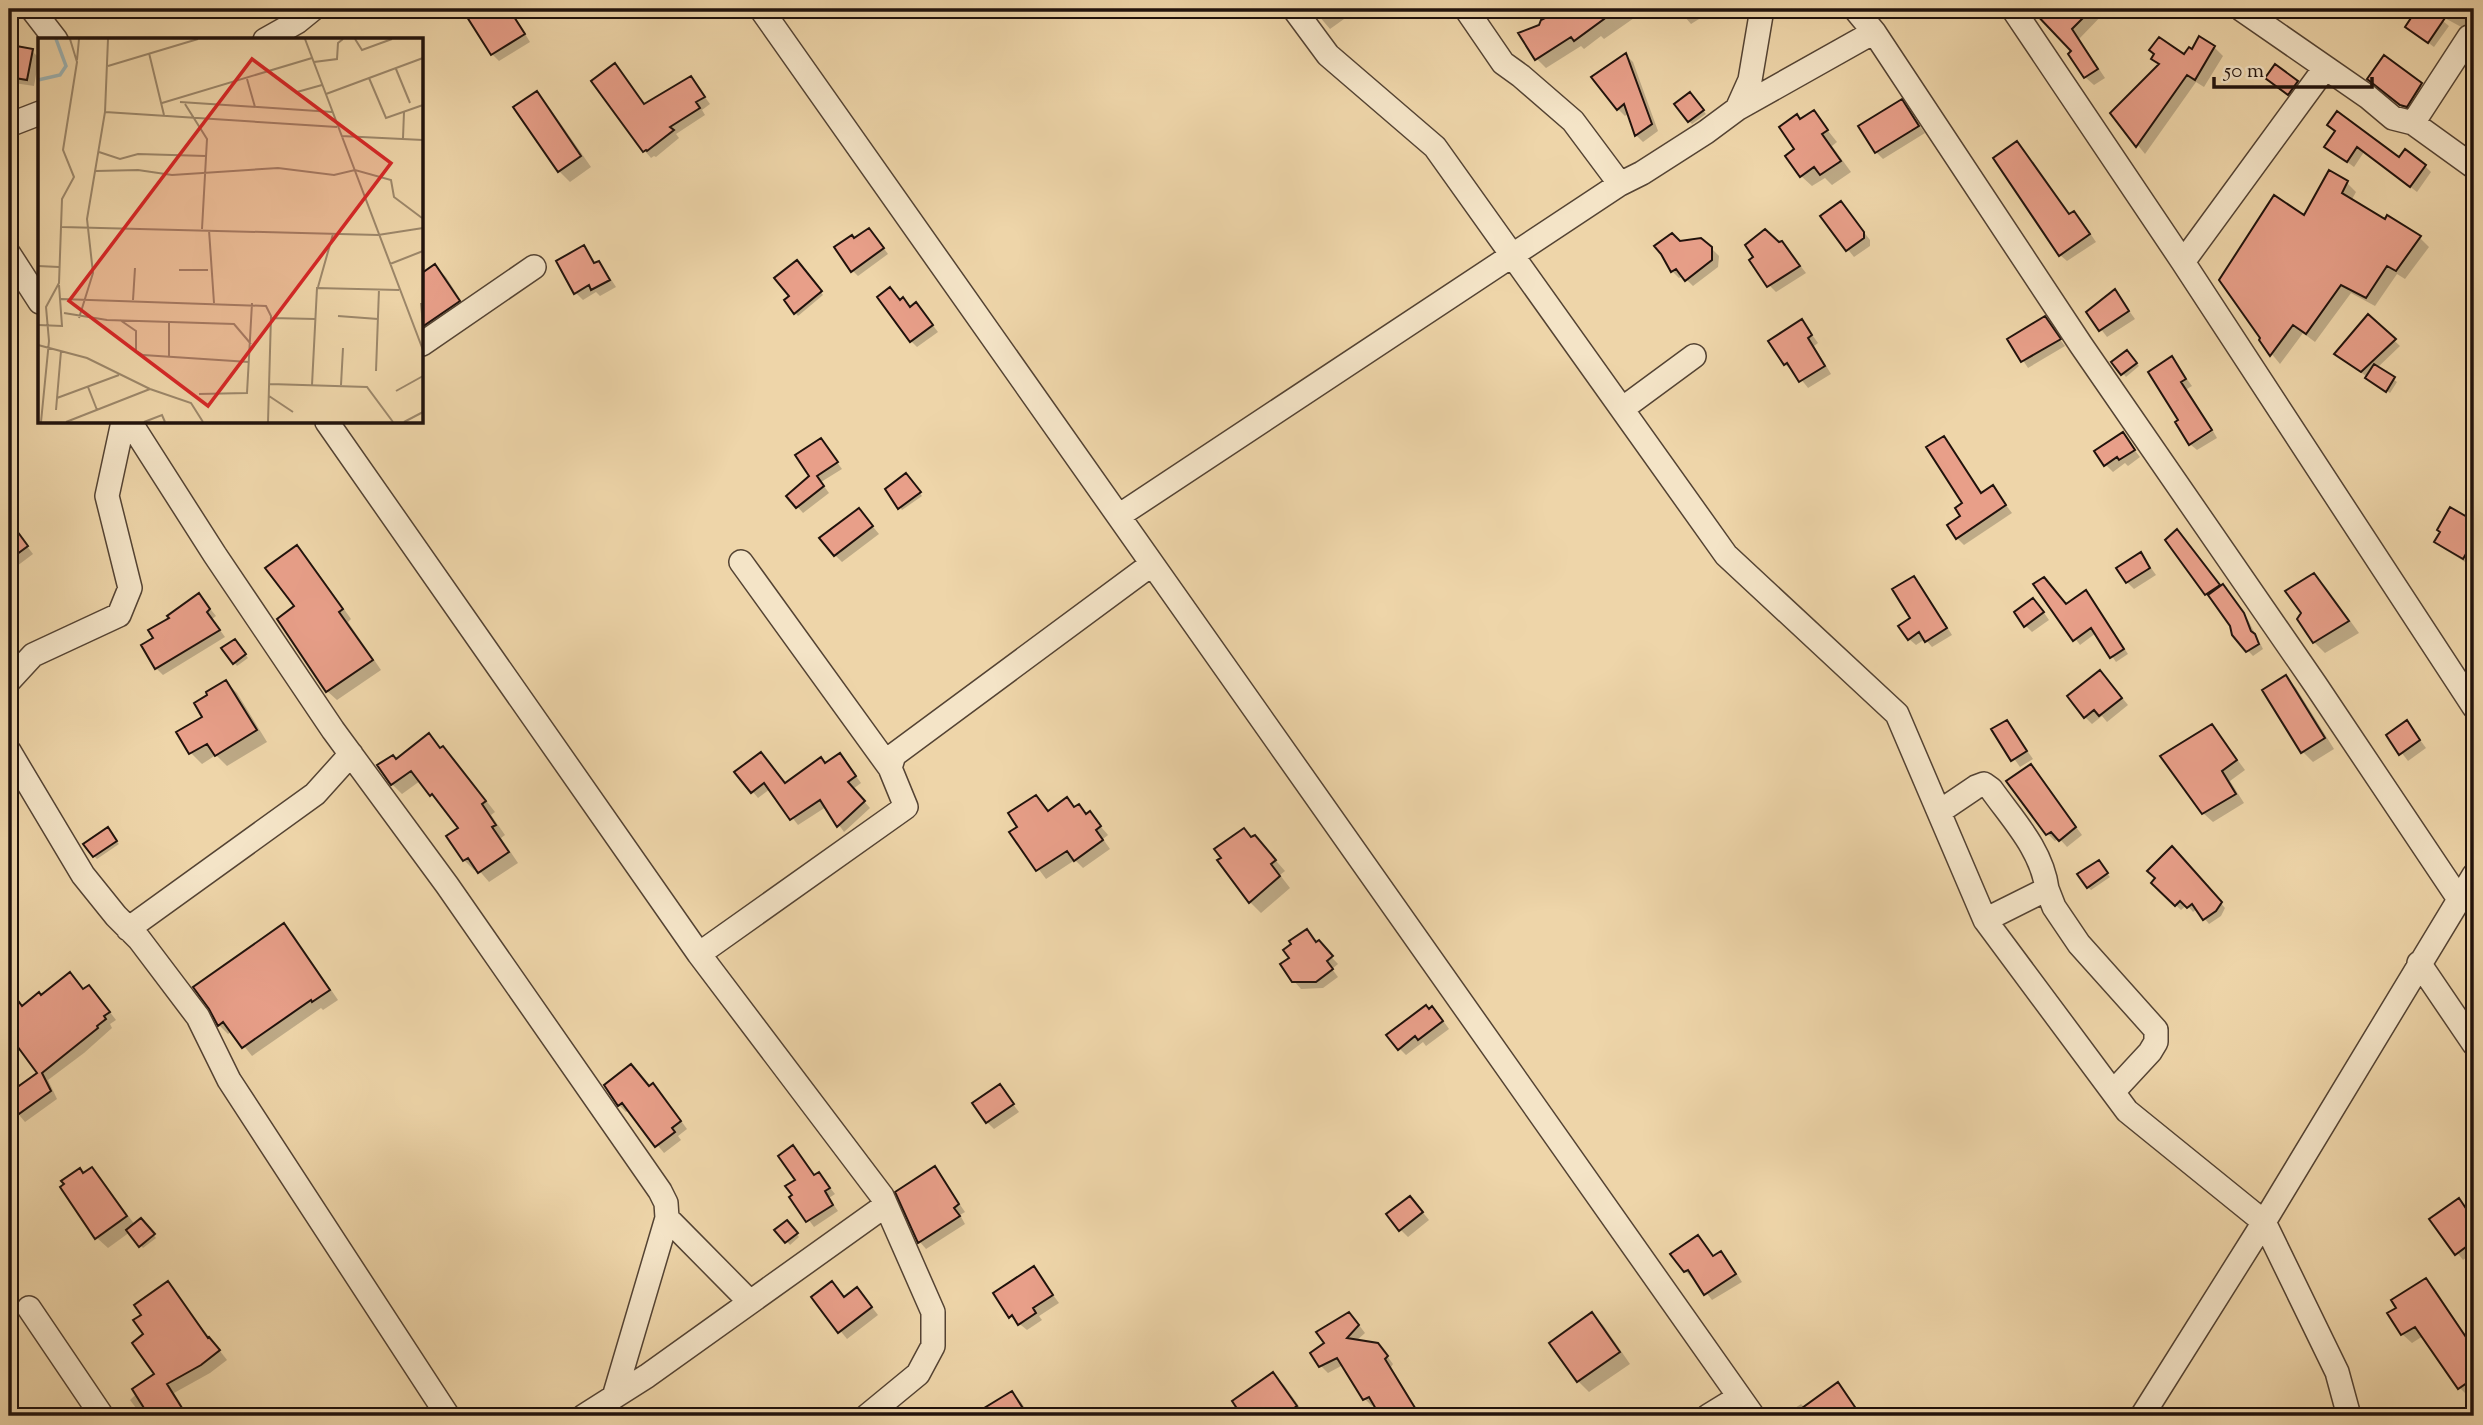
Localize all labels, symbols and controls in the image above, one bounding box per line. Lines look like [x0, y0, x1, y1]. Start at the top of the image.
inset map [38, 38, 424, 424]
scale bar [2214, 46, 2371, 90]
text: 50 m [2223, 57, 2264, 87]

